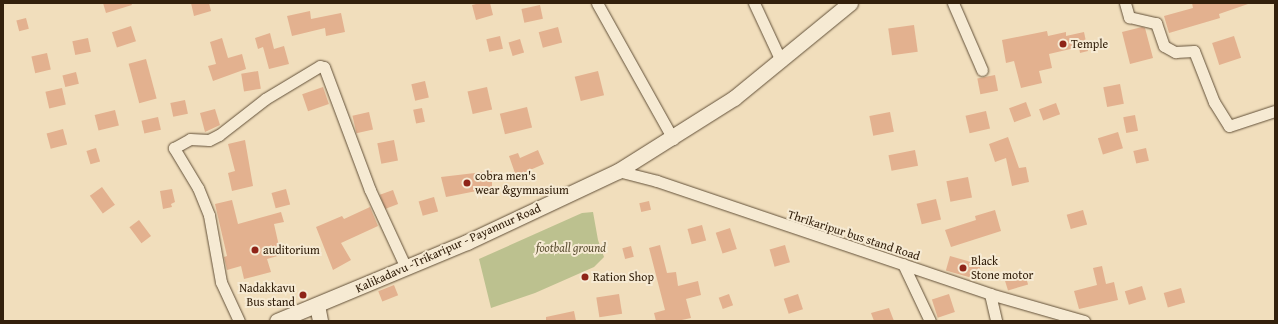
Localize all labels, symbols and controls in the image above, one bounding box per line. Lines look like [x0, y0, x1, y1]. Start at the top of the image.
place label: Temple [1071, 37, 1108, 51]
marker: Temple [1058, 39, 1068, 49]
place label: cobra men's wear &gymnasium [475, 169, 569, 197]
marker: cobra men's wear &gymnasium [462, 178, 472, 188]
street label: Kalikadavu -Trikaripur - Payannur Road [353, 201, 543, 295]
street label: Thrikaripur bus stand Road [786, 207, 922, 263]
park label: football ground [536, 241, 606, 255]
place label: auditorium [263, 243, 320, 257]
marker: auditorium [250, 245, 260, 255]
place label: Black Stone motor [971, 254, 1033, 282]
marker: Black Stone motor [958, 263, 968, 273]
place label: Ration Shop [593, 270, 654, 284]
marker: Ration Shop [580, 272, 590, 282]
place label: Nadakkavu Bus stand [239, 281, 295, 309]
marker: Nadakkavu Bus stand [298, 290, 308, 300]

